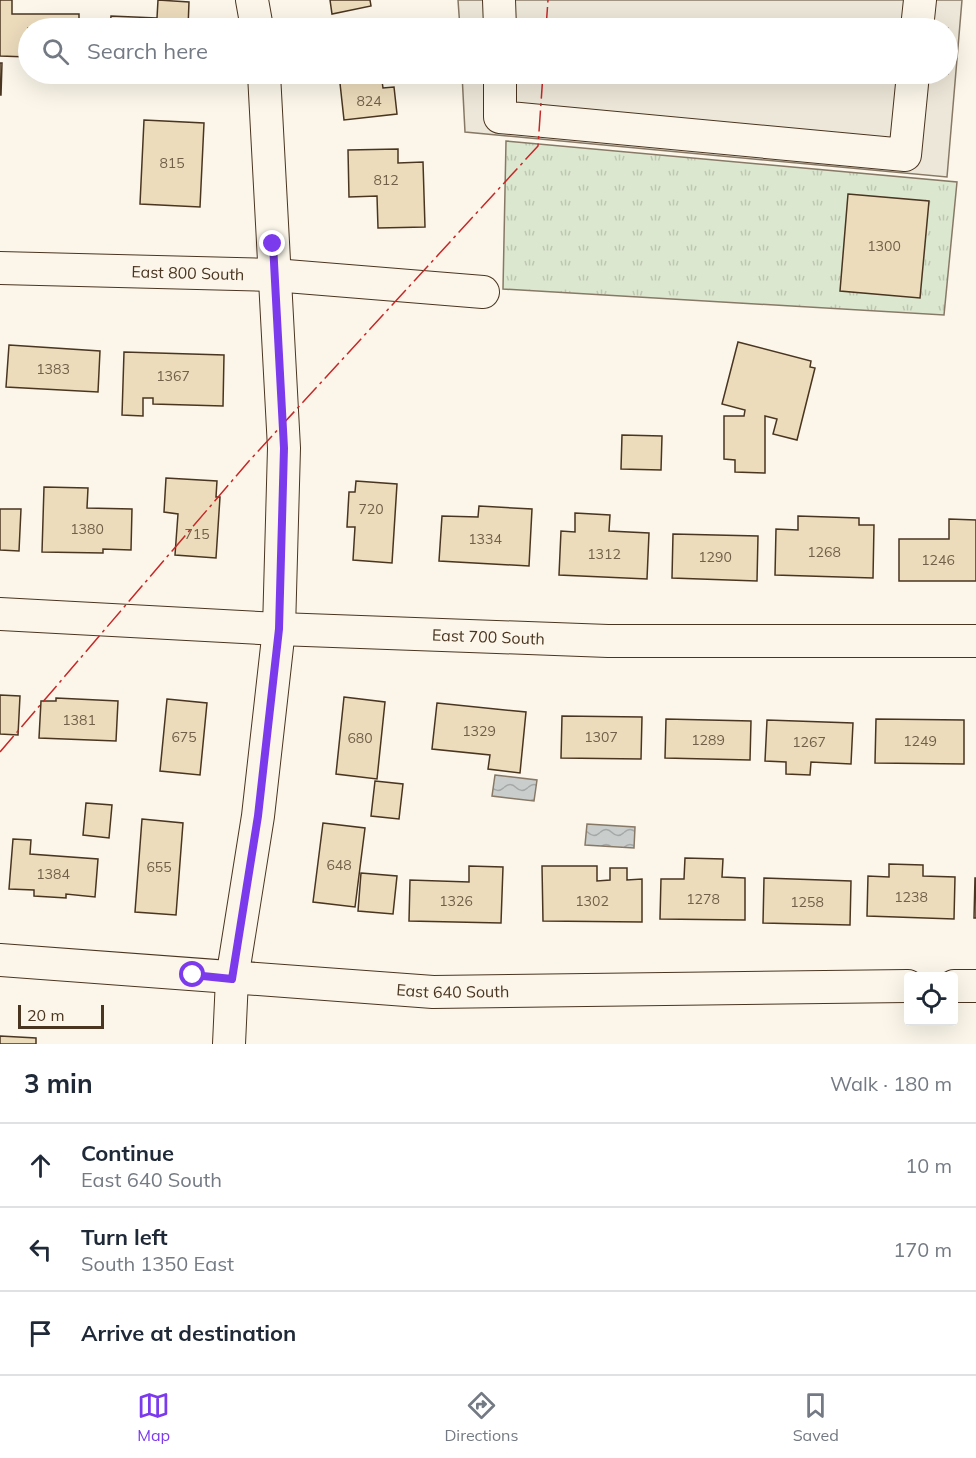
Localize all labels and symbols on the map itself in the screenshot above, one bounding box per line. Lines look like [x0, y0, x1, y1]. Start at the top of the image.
house number: 824 [356, 92, 382, 110]
house number: 815 [159, 154, 185, 172]
house number: 812 [373, 171, 399, 189]
route end [259, 230, 285, 256]
house number: 1300 [867, 237, 901, 255]
street label: East 800 South [131, 261, 245, 284]
house number: 1383 [36, 360, 70, 378]
house number: 1367 [156, 367, 190, 385]
house number: 720 [358, 500, 384, 518]
house number: 1380 [70, 520, 104, 538]
house number: 715 [184, 525, 210, 543]
house number: 1334 [468, 530, 502, 548]
house number: 1268 [807, 543, 841, 561]
house number: 1312 [587, 545, 621, 563]
house number: 1290 [698, 548, 732, 566]
house number: 1246 [921, 551, 955, 569]
street label: East 700 South [432, 625, 545, 649]
house number: 1381 [62, 711, 96, 729]
house number: 1329 [462, 722, 496, 740]
house number: 675 [171, 728, 197, 746]
house number: 1307 [584, 728, 618, 746]
house number: 680 [347, 729, 373, 747]
house number: 1289 [691, 731, 725, 749]
house number: 1249 [903, 732, 937, 750]
house number: 1267 [792, 733, 826, 751]
house number: 648 [326, 856, 352, 874]
house number: 655 [146, 858, 172, 876]
house number: 1384 [36, 865, 70, 883]
house number: 1238 [894, 888, 928, 906]
house number: 1278 [686, 890, 720, 908]
house number: 1326 [439, 892, 473, 910]
house number: 1302 [575, 892, 609, 910]
house number: 1258 [790, 893, 824, 911]
route start [179, 961, 205, 987]
street label: East 640 South [396, 979, 509, 1002]
scale bar [18, 1002, 104, 1030]

